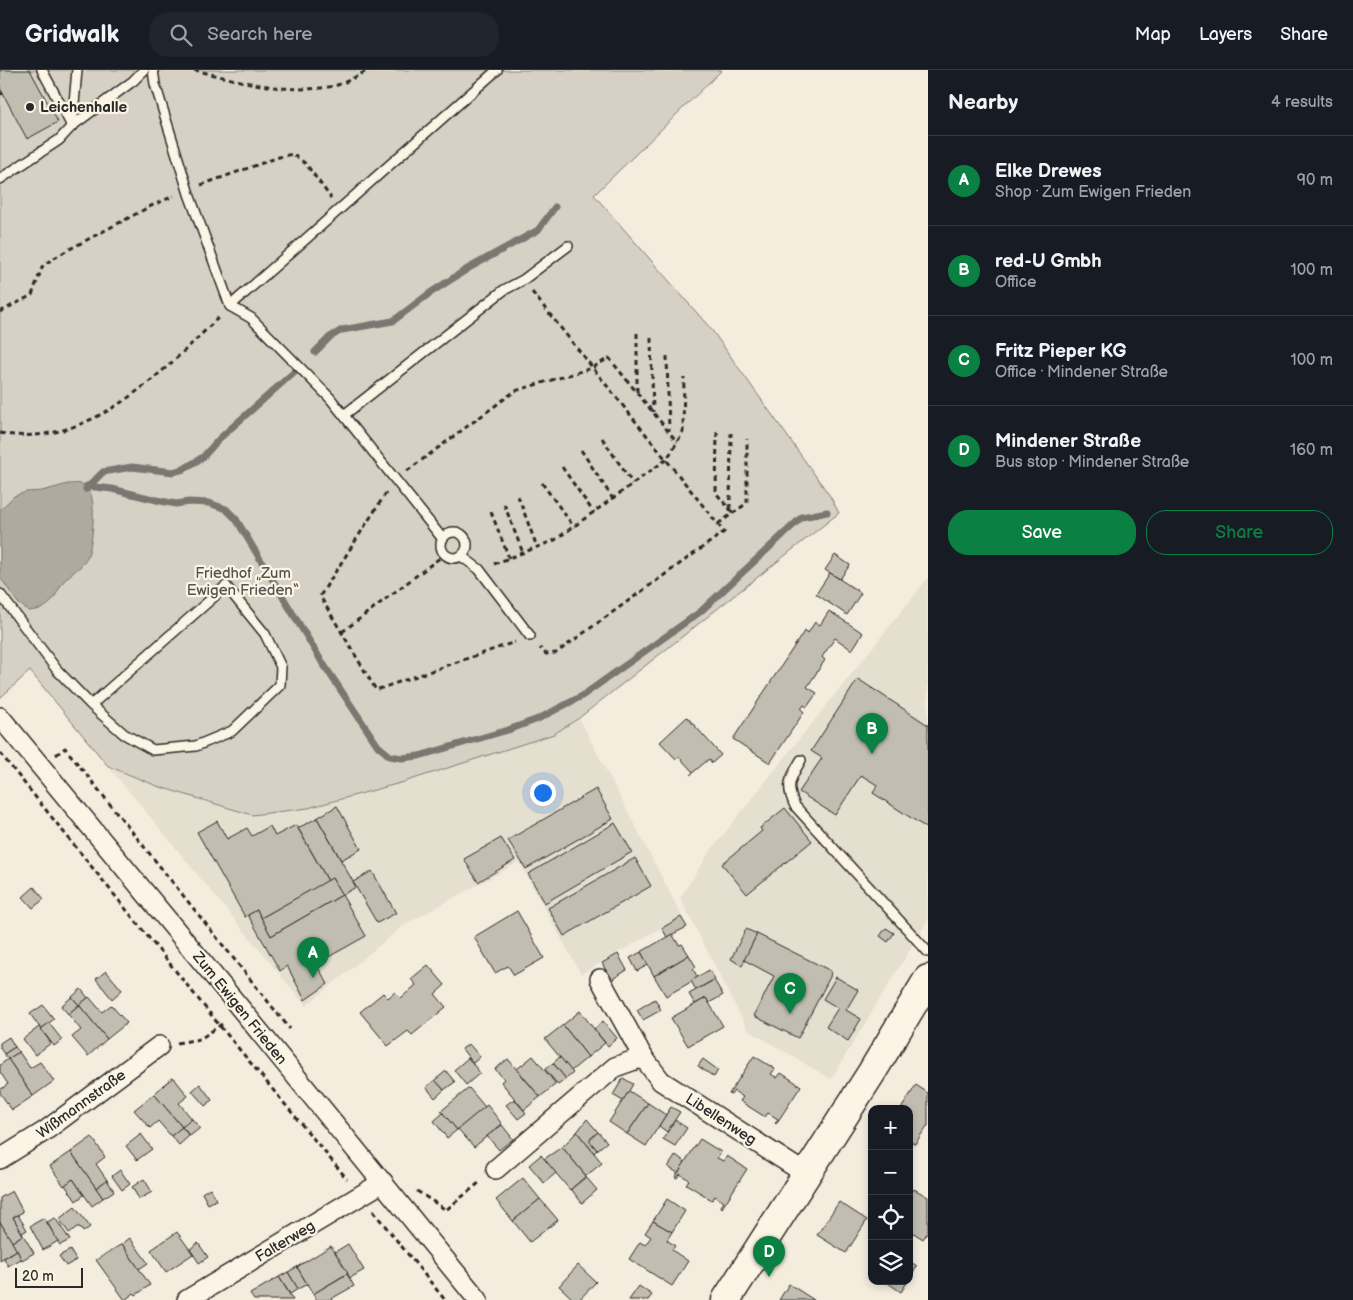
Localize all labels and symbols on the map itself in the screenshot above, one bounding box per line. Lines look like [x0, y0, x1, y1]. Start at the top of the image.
place label: Leichenhalle [40, 98, 127, 117]
marker: Leichenhalle [24, 101, 36, 113]
park label: Friedhof „Zum Ewigen Frieden“ [187, 564, 299, 600]
pin: B [856, 713, 888, 754]
your location [530, 780, 556, 806]
pin: A [297, 937, 329, 978]
street label: Zum Ewigen Frieden [188, 947, 291, 1069]
pin: C [774, 973, 806, 1014]
street label: Wißmannstraße [33, 1066, 130, 1143]
street label: Libellenweg [682, 1089, 760, 1149]
street label: Falterweg [252, 1216, 319, 1267]
pin: D [753, 1236, 785, 1277]
scale bar [15, 1265, 82, 1288]

